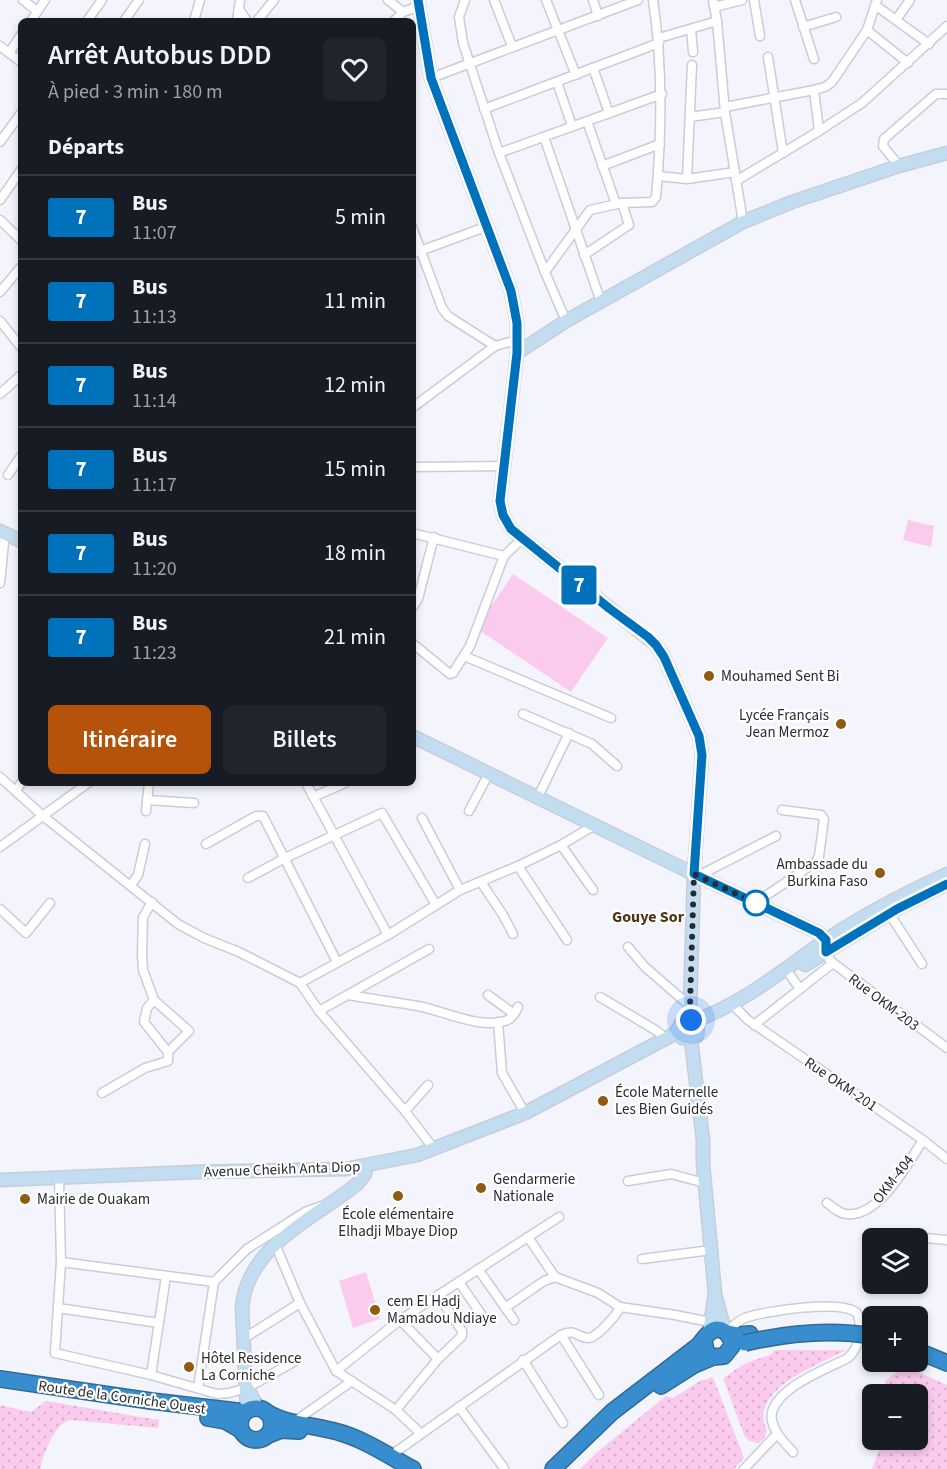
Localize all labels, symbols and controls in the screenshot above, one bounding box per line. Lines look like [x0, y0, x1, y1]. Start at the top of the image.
text: Arrêt Autobus DDD [48, 35, 271, 75]
button: heart [323, 38, 386, 101]
text: À pied · 3 min · 180 m [48, 78, 223, 106]
text: Départs [48, 131, 124, 163]
text: Bus [132, 187, 168, 219]
text: 5 min [335, 201, 386, 233]
text: 7 [75, 202, 87, 232]
text: 11:07 [132, 219, 177, 247]
text: Bus [132, 271, 168, 303]
text: 11 min [324, 285, 386, 317]
text: 7 [75, 286, 87, 316]
text: 11:13 [132, 303, 177, 331]
text: Bus [132, 355, 168, 387]
text: 12 min [324, 369, 386, 401]
text: 7 [75, 370, 87, 400]
text: 11:14 [132, 387, 177, 415]
text: Bus [132, 439, 168, 471]
text: 15 min [324, 453, 386, 485]
text: 7 [75, 454, 87, 484]
text: 11:17 [132, 471, 177, 499]
text: Bus [132, 523, 168, 555]
text: 18 min [324, 537, 386, 569]
text: 7 [75, 538, 87, 568]
text: 11:20 [132, 555, 177, 583]
line badge: 7 [560, 566, 598, 604]
text: 7 [573, 570, 585, 600]
text: Bus [132, 607, 168, 639]
text: 21 min [324, 621, 386, 653]
text: 7 [75, 622, 87, 652]
text: 11:23 [132, 639, 177, 667]
place label: Mouhamed Sent Bi [721, 666, 839, 687]
marker: Mouhamed Sent Bi [702, 669, 716, 683]
button: Itinéraire [48, 705, 211, 774]
button: Billets [223, 705, 386, 774]
place label: Lycée Français Jean Mermoz [739, 705, 829, 743]
marker: Lycée Français Jean Mermoz [834, 717, 848, 731]
place label: Ambassade du Burkina Faso [776, 854, 868, 892]
marker: Ambassade du Burkina Faso [873, 866, 887, 880]
unlabelled marker [743, 890, 769, 916]
district label: Gouye Sor [612, 906, 685, 928]
street label: Rue OKM-203 [844, 969, 923, 1036]
your location [676, 1005, 706, 1035]
street label: Rue OKM-201 [800, 1052, 881, 1117]
place label: École Maternelle Les Bien Guidés [615, 1082, 718, 1120]
marker: École Maternelle Les Bien Guidés [596, 1094, 610, 1108]
street label: OKM-404 [868, 1150, 919, 1208]
street label: Avenue Cheikh Anta Diop [203, 1156, 361, 1183]
place label: Gendarmerie Nationale [493, 1169, 575, 1207]
marker: Gendarmerie Nationale [474, 1181, 488, 1195]
place label: Mairie de Ouakam [37, 1189, 150, 1210]
marker: École elémentaire Elhadji Mbaye Diop [391, 1189, 405, 1203]
marker: Mairie de Ouakam [18, 1192, 32, 1206]
place label: École elémentaire Elhadji Mbaye Diop [338, 1204, 458, 1242]
map controls [862, 1228, 928, 1450]
button: layers [862, 1228, 928, 1294]
place label: cem El Hadj Mamadou Ndiaye [387, 1291, 497, 1329]
marker: cem El Hadj Mamadou Ndiaye [368, 1303, 382, 1317]
button: + [862, 1306, 928, 1372]
place label: Hôtel Residence La Corniche [201, 1348, 302, 1386]
marker: Hôtel Residence La Corniche [182, 1360, 196, 1374]
street label: Route de la Corniche Ouest [37, 1375, 207, 1420]
button: − [862, 1384, 928, 1450]

